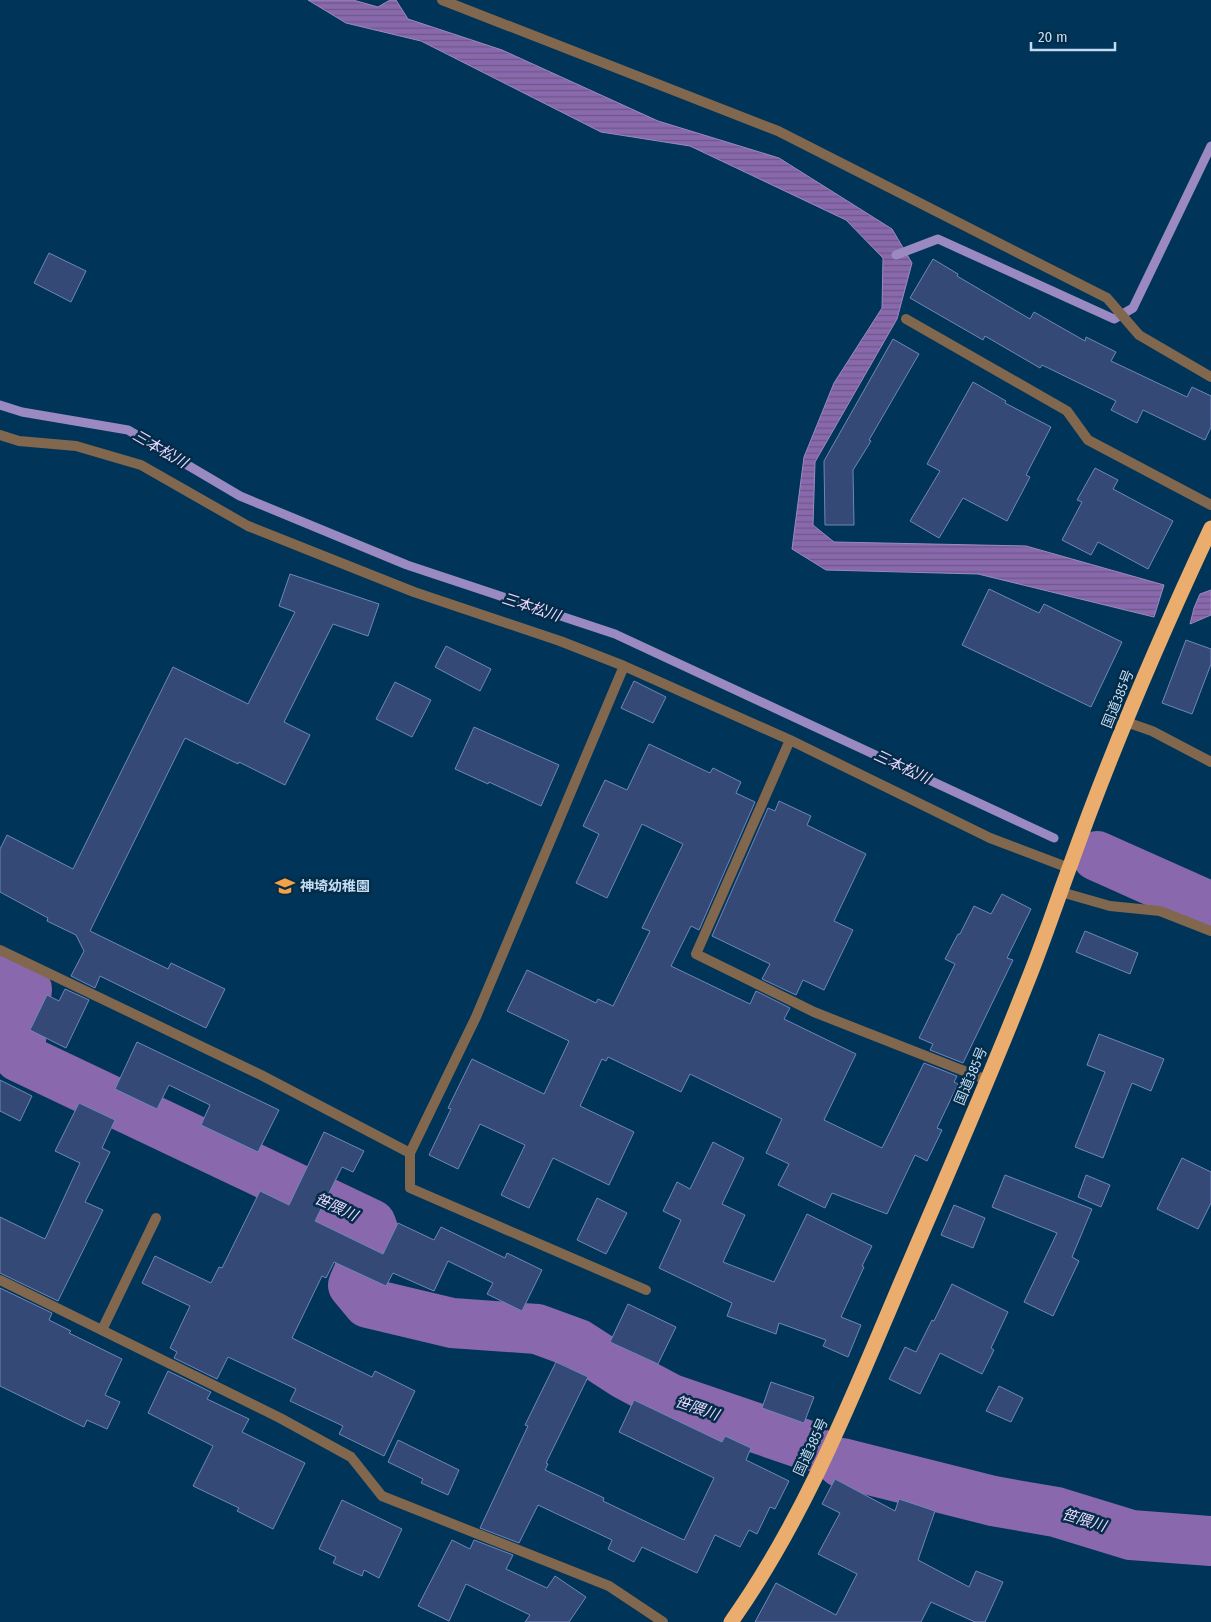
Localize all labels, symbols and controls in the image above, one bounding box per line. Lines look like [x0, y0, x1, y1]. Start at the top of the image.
scale bar [1031, 20, 1115, 52]
text: 20 m [1038, 28, 1068, 46]
water label: 三本松川 [130, 426, 192, 473]
water label: 三本松川 [500, 589, 564, 625]
street label: 国道385号 [1099, 667, 1137, 731]
water label: 三本松川 [871, 746, 935, 789]
school or university icon: 神埼幼稚園 [274, 875, 296, 897]
place label: 神埼幼稚園 [300, 878, 370, 895]
street label: 国道385号 [951, 1044, 991, 1108]
water label: 笹隈川 [312, 1189, 362, 1226]
water label: 笹隈川 [673, 1392, 723, 1424]
street label: 国道385号 [790, 1415, 832, 1479]
water label: 笹隈川 [1060, 1505, 1110, 1536]

